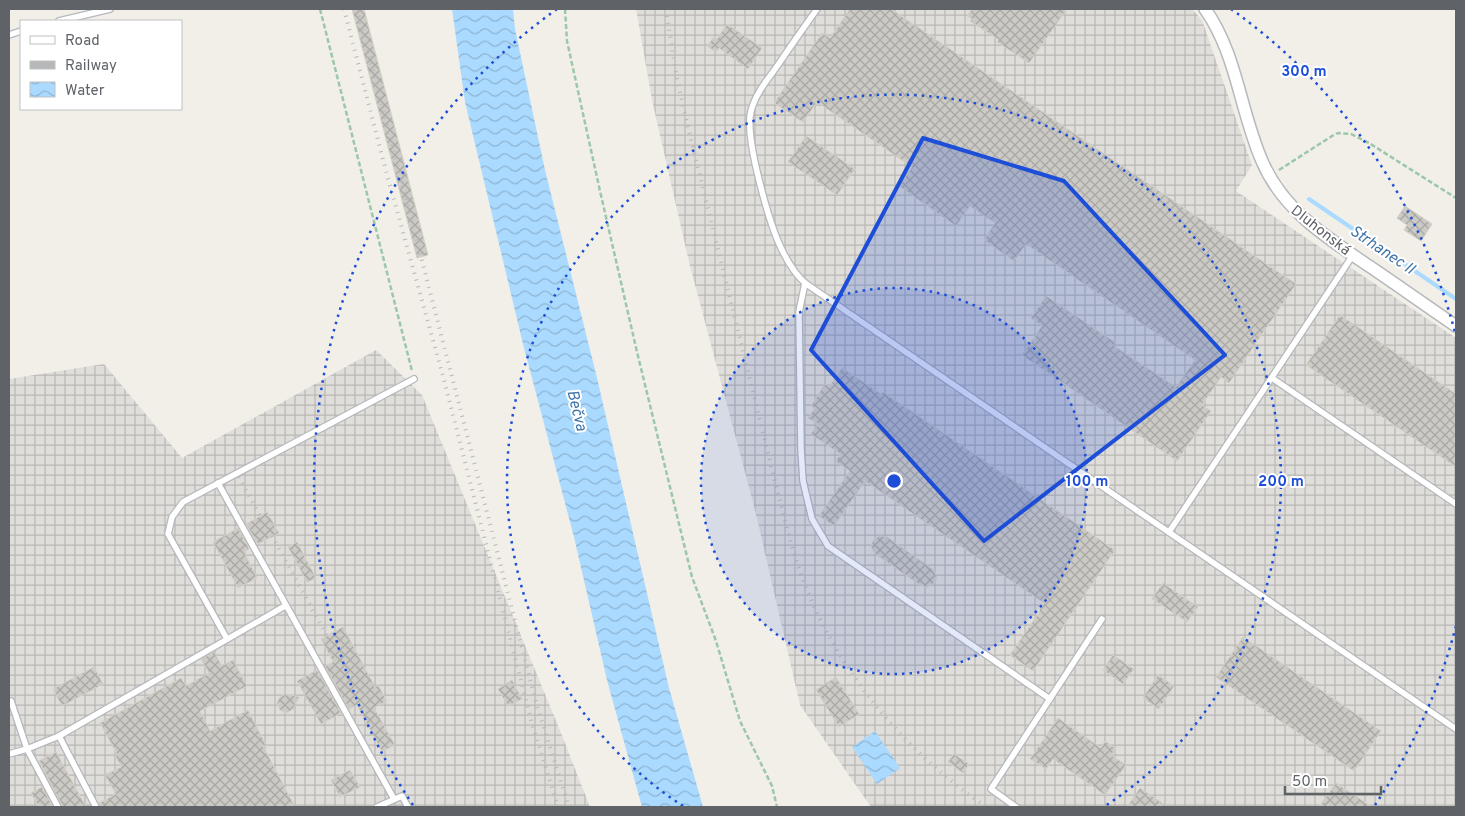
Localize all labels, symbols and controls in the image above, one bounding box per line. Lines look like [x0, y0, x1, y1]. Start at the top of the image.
legend [20, 20, 182, 110]
text: Road [65, 32, 100, 51]
text: Railway [65, 57, 117, 76]
text: 300 m [1281, 63, 1327, 82]
text: Water [65, 82, 105, 101]
street label: Dluhonská [1286, 202, 1354, 261]
water label: Strhanec II [1346, 222, 1419, 280]
water label: Bečva [561, 388, 591, 434]
centre of rings [885, 472, 903, 490]
text: 100 m [1066, 473, 1108, 492]
text: 200 m [1258, 473, 1304, 492]
scale bar [1285, 764, 1381, 796]
text: 50 m [1292, 773, 1327, 792]

